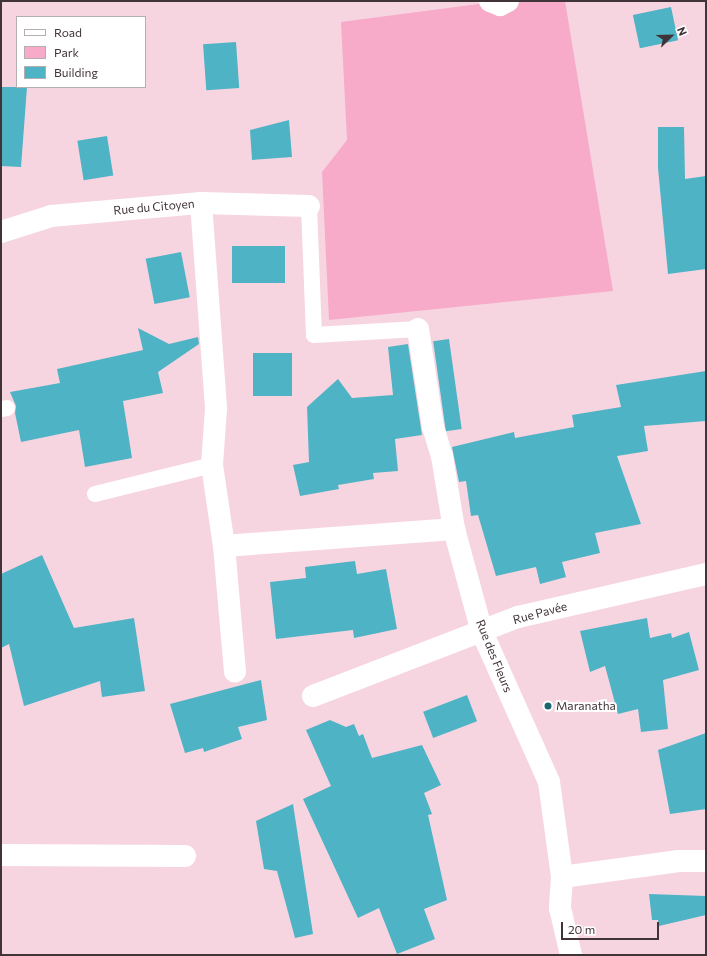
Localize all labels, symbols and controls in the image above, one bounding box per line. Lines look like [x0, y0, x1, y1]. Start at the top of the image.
legend [16, 16, 146, 88]
north arrow [651, 16, 691, 56]
text: Road [54, 25, 82, 39]
text: N [675, 25, 690, 37]
text: Park [54, 45, 79, 59]
text: Building [54, 65, 98, 79]
street label: Rue du Citoyen [113, 196, 195, 218]
street label: Rue Pavée [511, 599, 569, 627]
street label: Rue des Fleurs [473, 617, 515, 695]
place label: Maranatha [556, 699, 616, 713]
marker: Maranatha [543, 701, 553, 711]
scale bar [563, 914, 661, 940]
text: 20 m [568, 922, 595, 936]

